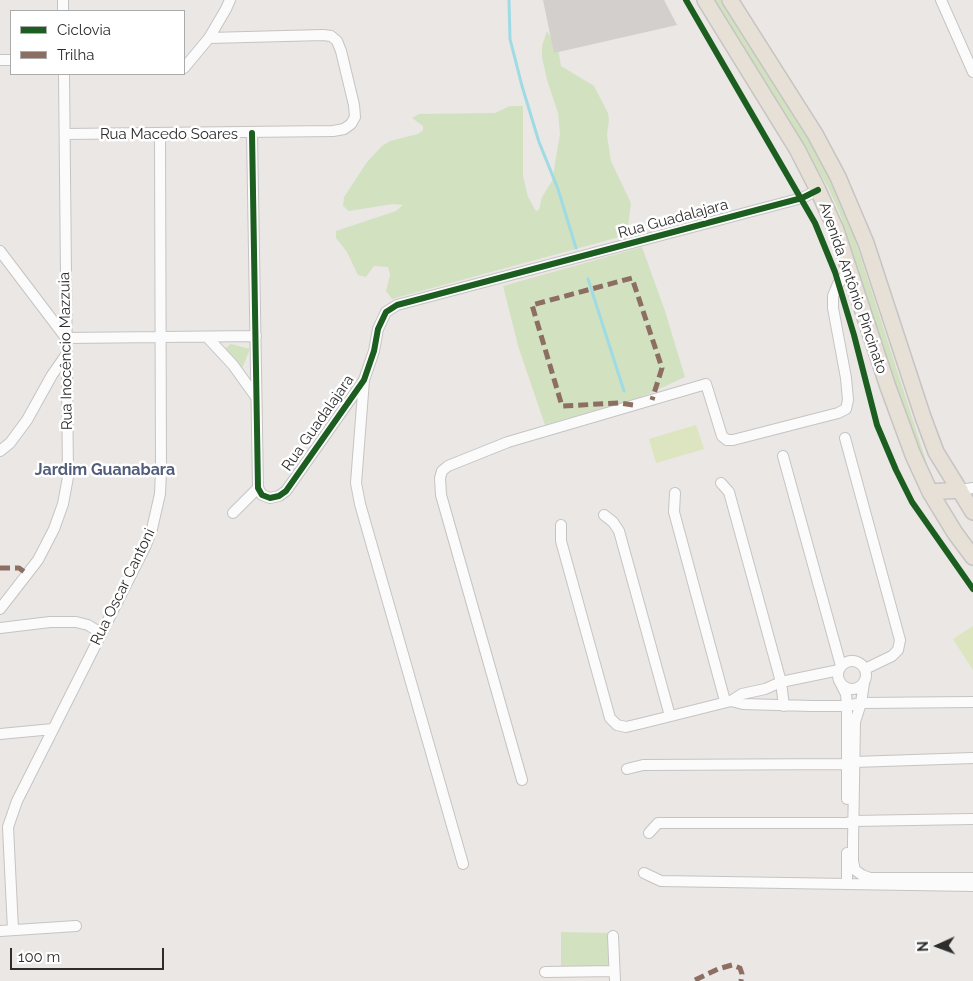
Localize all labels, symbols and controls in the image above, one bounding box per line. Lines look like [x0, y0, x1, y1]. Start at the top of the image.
legend [10, 10, 185, 75]
text: Ciclovia [57, 21, 111, 39]
text: Trilha [57, 46, 94, 64]
street label: Rua Macedo Soares [100, 125, 238, 143]
street label: Rua Guadalajara [616, 196, 730, 242]
street label: Avenida Antônio Pincinato [815, 200, 891, 376]
street label: Rua Inocêncio Mazzuia [56, 272, 76, 430]
street label: Rua Guadalajara [278, 372, 358, 474]
district label: Jardim Guanabara [35, 460, 175, 480]
street label: Rua Oscar Cantoni [87, 526, 159, 648]
north arrow [913, 921, 963, 971]
scale bar [12, 938, 166, 970]
text: N [915, 941, 931, 952]
text: 100 m [18, 948, 60, 966]

